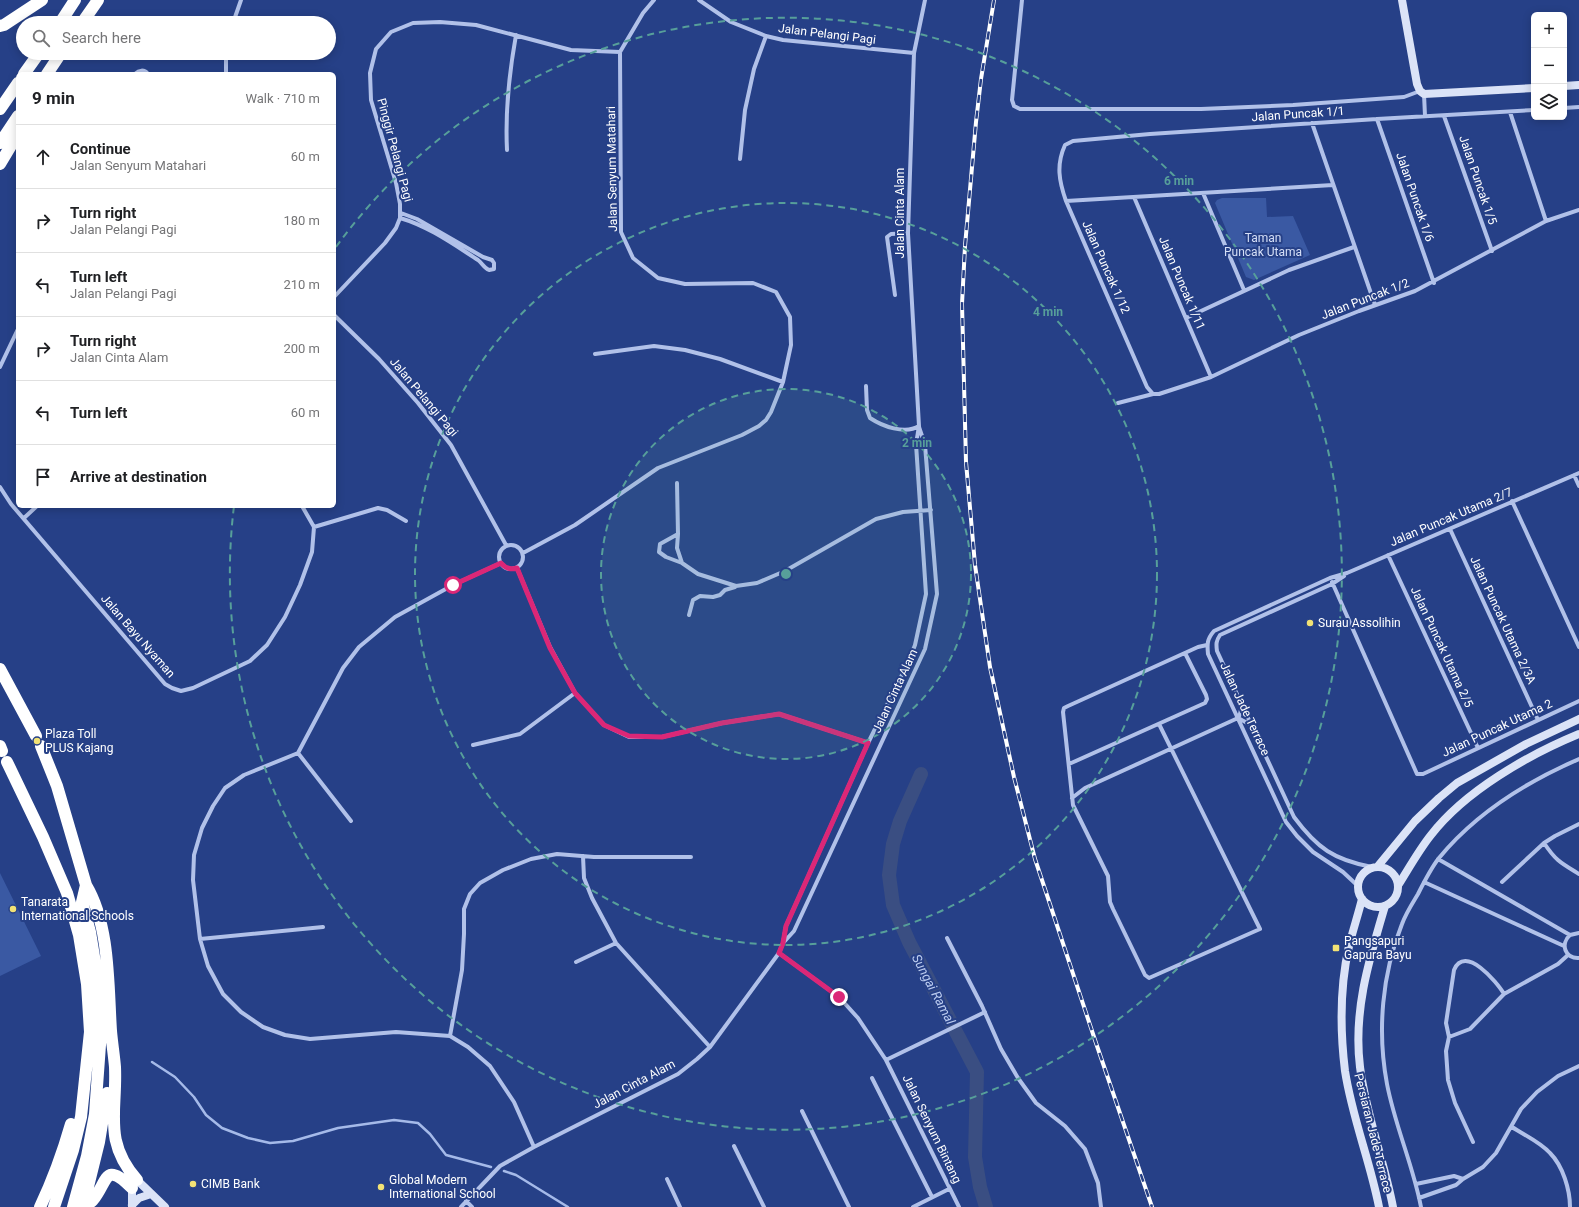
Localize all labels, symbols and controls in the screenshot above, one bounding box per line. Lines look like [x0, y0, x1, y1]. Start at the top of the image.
map controls [1531, 12, 1567, 120]
button: + [1531, 12, 1567, 48]
search box [16, 16, 336, 60]
street label: Jalan Pelangi Pagi [777, 21, 877, 47]
icon: search [30, 27, 52, 49]
text: Search here [62, 29, 141, 47]
button: − [1531, 48, 1567, 84]
button: layers [1531, 84, 1567, 120]
text: 9 min [32, 88, 75, 108]
text: Walk · 710 m [245, 91, 320, 106]
street label: Pinggir Pelangi Pagi [374, 97, 416, 203]
street label: Jalan Puncak 1/1 [1251, 104, 1345, 124]
street label: Jalan Senyum Matahari [604, 106, 620, 232]
street label: Jalan Puncak 1/5 [1456, 134, 1500, 227]
text: Continue [70, 140, 131, 158]
icon: ahead [32, 146, 54, 168]
text: 60 m [291, 149, 320, 164]
street label: Jalan Puncak 1/6 [1393, 151, 1437, 244]
text: Jalan Senyum Matahari [70, 158, 206, 173]
street label: Jalan Cinta Alam [893, 168, 907, 258]
text: 6 min [1164, 174, 1194, 188]
text: Turn right [70, 204, 136, 222]
icon: right [32, 210, 54, 232]
text: 180 m [283, 213, 320, 228]
street label: Jalan Puncak 1/12 [1079, 218, 1133, 316]
text: Jalan Pelangi Pagi [70, 222, 177, 237]
park label: Taman Puncak Utama [1224, 231, 1302, 259]
street label: Jalan Puncak 1/11 [1156, 234, 1208, 332]
text: Turn left [70, 268, 127, 286]
icon: left [32, 274, 54, 296]
street label: Jalan Puncak 1/2 [1319, 276, 1411, 322]
text: 210 m [283, 277, 320, 292]
text: Jalan Pelangi Pagi [70, 286, 177, 301]
text: 4 min [1033, 305, 1063, 319]
text: Turn right [70, 332, 136, 350]
icon: right [32, 338, 54, 360]
text: 200 m [283, 341, 320, 356]
text: Jalan Cinta Alam [70, 350, 168, 365]
street label: Jalan Pelangi Pagi [387, 355, 461, 439]
icon: left [32, 402, 54, 424]
text: Turn left [70, 404, 127, 422]
text: 60 m [291, 405, 320, 420]
text: 2 min [902, 436, 932, 450]
icon: arrive [32, 466, 54, 488]
text: Arrive at destination [70, 468, 207, 486]
street label: Jalan Puncak Utama 2/7 [1388, 485, 1515, 549]
street label: Jalan Puncak Utama 2/3A [1467, 554, 1539, 686]
centre of rings [779, 567, 793, 581]
route start [444, 576, 462, 594]
street label: Jalan Puncak Utama 2/5 [1408, 584, 1476, 710]
street label: Jalan Bayu Nyaman [98, 592, 178, 680]
place label: Surau Assolihin [1318, 616, 1401, 630]
marker: Surau Assolihin [1305, 618, 1315, 628]
street label: Jalan Cinta Alam [869, 647, 921, 735]
street label: Jalan Jade Terrace [1217, 660, 1273, 758]
street label: Jalan Puncak Utama 2 [1440, 696, 1555, 760]
place label: Plaza Toll PLUS Kajang [45, 727, 113, 755]
marker: Plaza Toll PLUS Kajang [32, 736, 42, 746]
place label: Tanarata International Schools [21, 895, 134, 923]
marker: Tanarata International Schools [8, 904, 18, 914]
place label: Pangsapuri Gapura Bayu [1344, 934, 1412, 962]
marker: Pangsapuri Gapura Bayu [1331, 943, 1341, 953]
water label: Sungai Ramal [909, 952, 959, 1028]
route end [830, 988, 848, 1006]
street label: Jalan Cinta Alam [591, 1057, 677, 1111]
street label: Jalan Senyum Bintang [900, 1072, 964, 1186]
street label: Persiaran Jade Terrace [1351, 1072, 1395, 1194]
place label: Global Modern International School [389, 1173, 496, 1201]
place label: CIMB Bank [201, 1177, 261, 1191]
marker: CIMB Bank [188, 1179, 198, 1189]
marker: Global Modern International School [376, 1182, 386, 1192]

